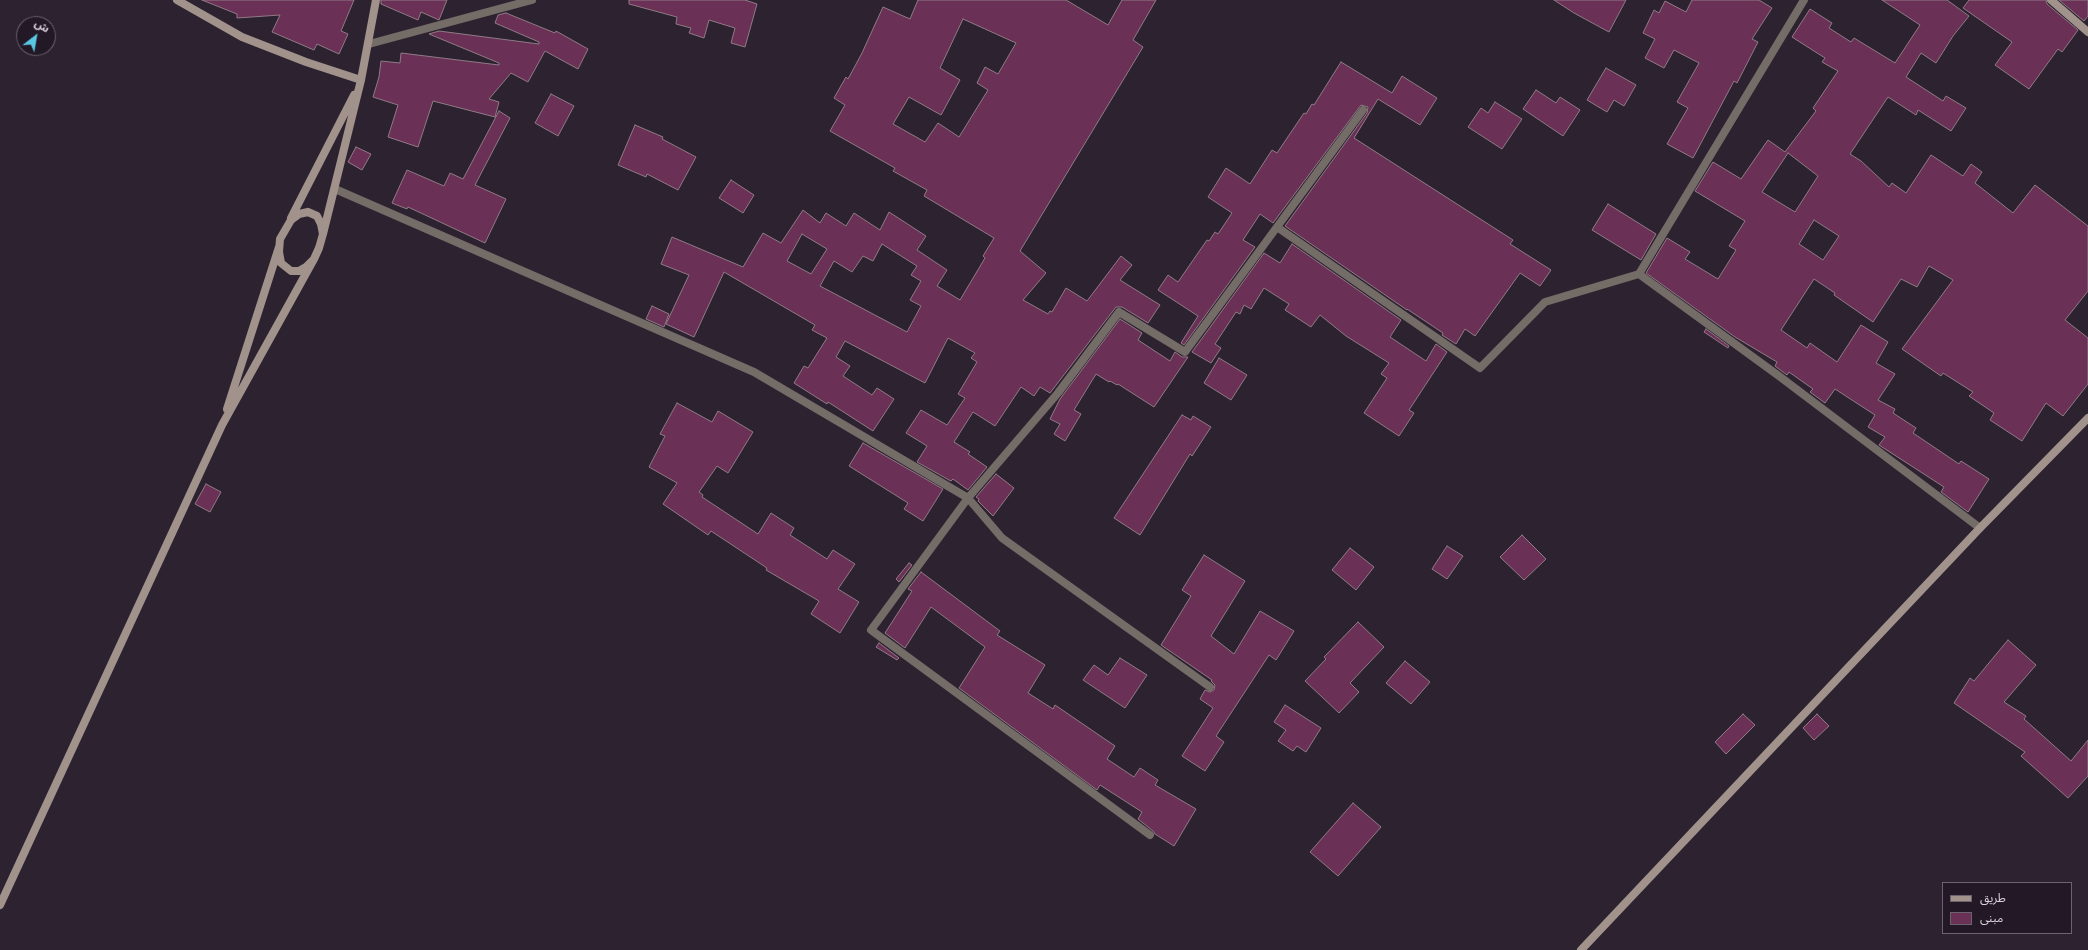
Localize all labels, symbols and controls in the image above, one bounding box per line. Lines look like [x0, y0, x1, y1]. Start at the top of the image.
north arrow [16, 16, 56, 56]
text: ش [32, 17, 52, 36]
legend [1942, 882, 2072, 934]
text: طريق [1980, 891, 2006, 905]
text: مبنى [1980, 911, 2003, 925]

